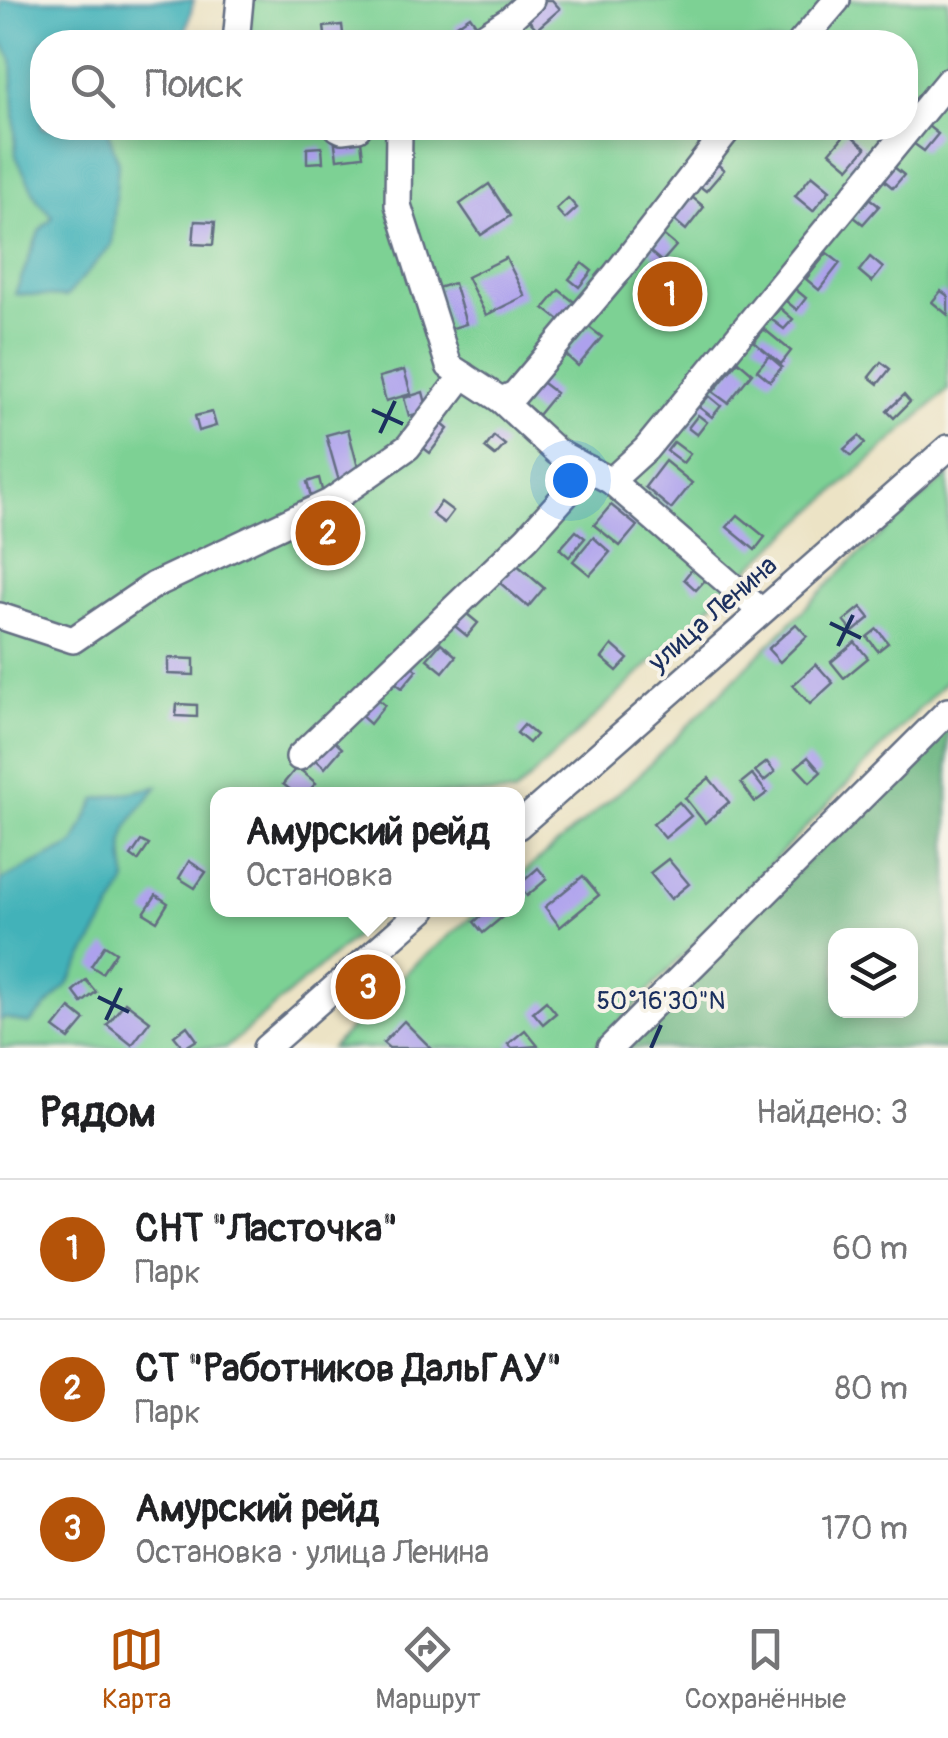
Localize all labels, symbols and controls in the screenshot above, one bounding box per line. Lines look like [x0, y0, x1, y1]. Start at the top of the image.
search box [30, 30, 918, 140]
icon: search [65, 58, 120, 113]
text: Поиск [145, 61, 244, 109]
pin: 1 [638, 256, 702, 332]
your location [545, 455, 596, 506]
pin: 2 [296, 496, 360, 570]
street label: улица Ленина [640, 548, 785, 680]
popup [210, 787, 525, 917]
text: Амурский рейд [246, 808, 489, 856]
text: Остановка [246, 856, 393, 896]
map controls [828, 928, 918, 1018]
button: layers [828, 928, 918, 1018]
pin: 3 [336, 950, 400, 1024]
text: 50°16'30"N [597, 986, 725, 1017]
text: Рядом [40, 1087, 156, 1139]
text: Найдено: 3 [756, 1093, 908, 1133]
text: СНТ "Ласточка" [135, 1205, 398, 1253]
text: 1 [66, 1229, 79, 1269]
text: 60 m [832, 1229, 908, 1269]
text: Парк [135, 1253, 201, 1293]
text: СТ "Работников ДальГАУ" [135, 1345, 562, 1393]
text: 2 [64, 1369, 81, 1409]
text: 80 m [835, 1369, 908, 1409]
text: Парк [135, 1393, 201, 1433]
text: Амурский рейд [135, 1485, 379, 1533]
text: 3 [64, 1509, 81, 1549]
text: 170 m [821, 1509, 908, 1549]
text: Остановка · улица Ленина [135, 1533, 489, 1573]
tab: Карта [102, 1622, 171, 1717]
tab: Маршрут [375, 1622, 481, 1717]
tab: Сохранённые [685, 1622, 846, 1717]

